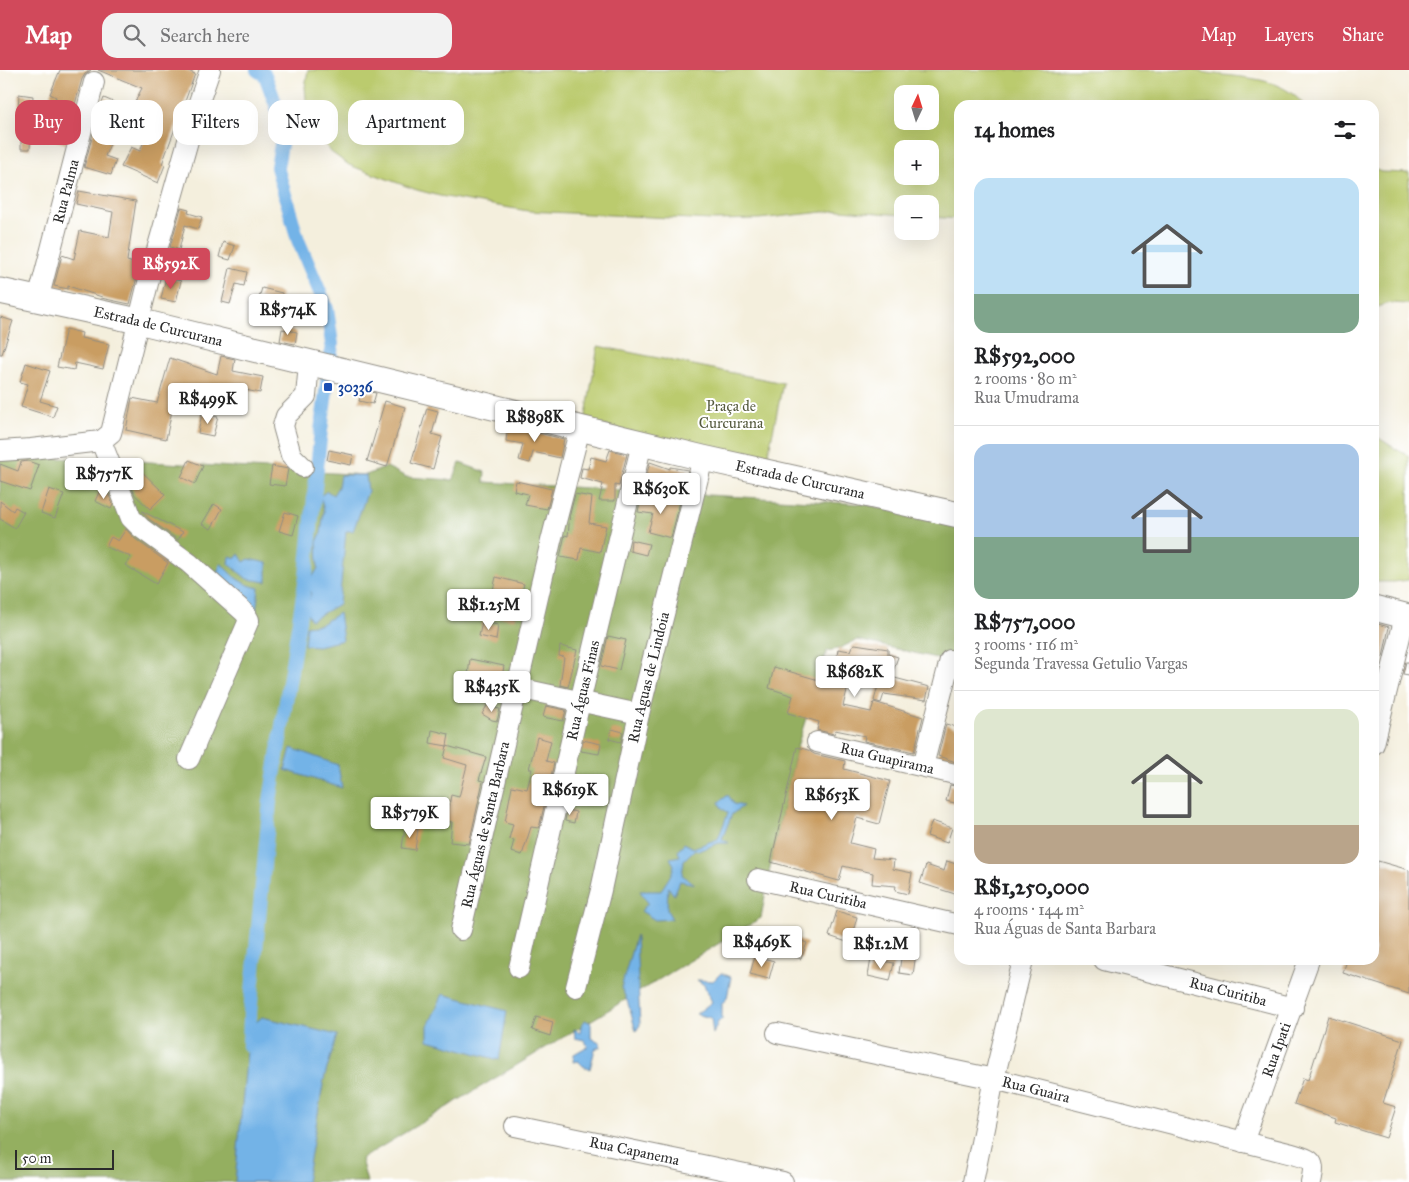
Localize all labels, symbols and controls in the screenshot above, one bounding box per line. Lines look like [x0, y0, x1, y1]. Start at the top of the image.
search box [102, 13, 452, 58]
text: Map [25, 20, 72, 50]
icon: search [120, 21, 148, 49]
text: Search here [160, 24, 250, 47]
text: Map [1201, 24, 1236, 46]
text: Layers [1264, 24, 1314, 46]
text: Share [1342, 24, 1384, 46]
north arrow [894, 85, 939, 130]
map controls [894, 85, 939, 240]
chip: Buy [15, 100, 81, 145]
chip: Rent [91, 100, 163, 145]
chip: Filters [173, 100, 258, 145]
chip: New [268, 100, 338, 145]
chip: Apartment [348, 100, 464, 145]
icon: filters [1331, 116, 1359, 144]
text: 14 homes [974, 117, 1055, 143]
button: + [894, 140, 939, 185]
street label: Rua Palma [49, 157, 83, 226]
button: − [894, 195, 939, 240]
icon: home [1122, 211, 1212, 301]
pin: R$592K [130, 248, 212, 290]
text: R$592K [143, 254, 199, 273]
pin: R$574K [247, 294, 329, 336]
text: R$574K [260, 300, 316, 319]
street label: Estrada de Curcurana [92, 303, 225, 350]
text: R$592,000 [974, 343, 1075, 369]
text: 2 rooms · 80 m² [974, 369, 1077, 388]
place label: 30336 [338, 378, 374, 397]
marker: 30336 [322, 381, 334, 393]
pin: R$499K [167, 382, 249, 425]
text: Rua Umudrama [974, 388, 1079, 407]
text: R$499K [179, 389, 237, 408]
park label: Praça de Curcurana [699, 397, 764, 432]
pin: R$898K [494, 400, 576, 443]
text: R$898K [506, 407, 564, 426]
street label: Estrada de Curcurana [734, 456, 867, 503]
pin: R$757K [63, 458, 145, 500]
text: R$757K [76, 464, 132, 483]
pin: R$630K [620, 472, 702, 515]
icon: home [1122, 476, 1212, 566]
text: R$630K [633, 479, 689, 498]
pin: R$1.25M [443, 588, 535, 631]
text: R$1.25M [458, 595, 520, 614]
street label: Rua Aguas de Lindoia [624, 609, 673, 745]
text: R$757,000 [974, 609, 1075, 635]
text: 3 rooms · 116 m² [974, 635, 1078, 654]
street label: Rua Águas Finas [563, 638, 603, 742]
text: Segunda Travessa Getulio Vargas [974, 654, 1188, 673]
pin: R$682K [814, 656, 896, 698]
text: R$682K [827, 662, 883, 681]
pin: R$435K [451, 670, 533, 713]
text: R$435K [465, 677, 519, 696]
street label: Rua Águas de Santa Barbara [457, 739, 514, 910]
street label: Rua Guapirama [838, 739, 937, 778]
icon: home [1122, 741, 1212, 831]
pin: R$619K [529, 774, 611, 816]
pin: R$653K [791, 778, 873, 821]
text: R$619K [542, 780, 598, 799]
text: R$653K [805, 785, 859, 804]
pin: R$579K [369, 796, 451, 839]
text: R$579K [382, 803, 438, 822]
text: R$1,250,000 [974, 874, 1089, 900]
street label: Rua Curitiba [788, 877, 869, 913]
text: 4 rooms · 144 m² [974, 900, 1084, 919]
text: Rua Águas de Santa Barbara [974, 919, 1156, 938]
pin: R$469K [721, 926, 803, 968]
pin: R$1.2M [840, 928, 922, 970]
text: R$469K [733, 932, 791, 951]
text: R$1.2M [854, 934, 908, 953]
street label: Rua Curitiba [1188, 973, 1269, 1010]
street label: Rua Ipati [1258, 1020, 1295, 1080]
street label: Rua Guaira [1000, 1072, 1072, 1107]
street label: Rua Capanema [588, 1133, 682, 1169]
scale bar [15, 1147, 114, 1170]
text: 50 m [22, 1150, 51, 1167]

